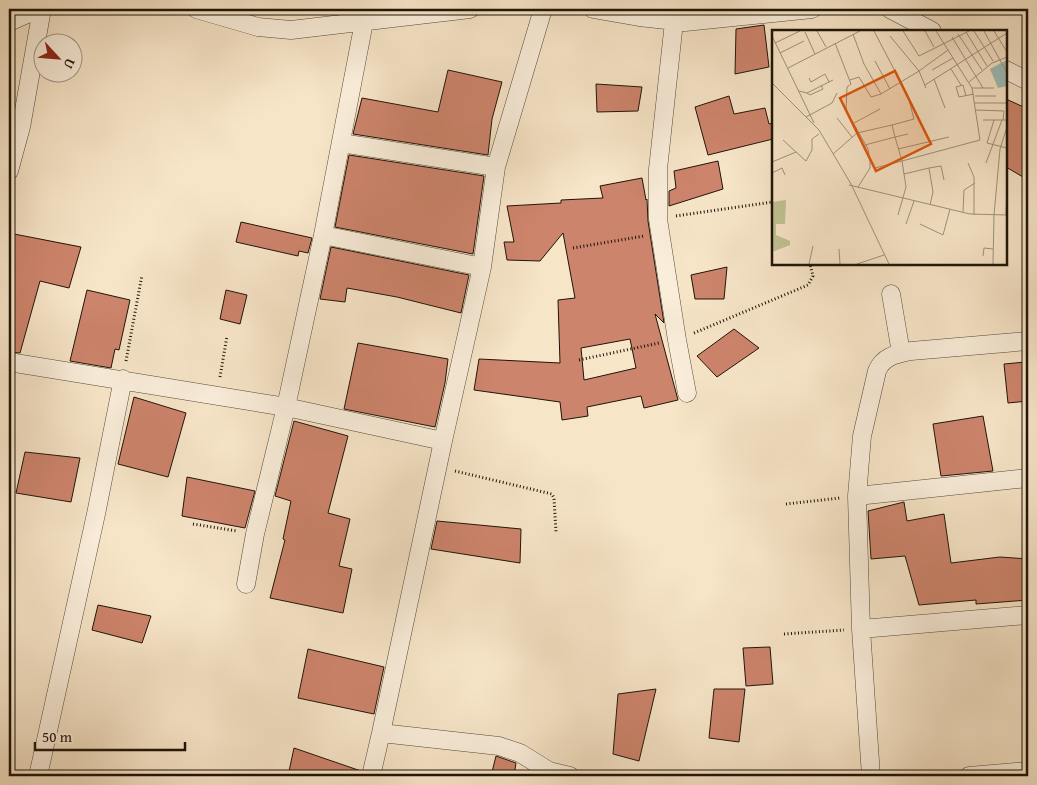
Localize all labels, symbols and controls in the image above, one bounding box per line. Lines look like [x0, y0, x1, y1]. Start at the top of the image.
inset map [772, 30, 1007, 265]
north arrow [32, 32, 82, 82]
text: U [58, 55, 81, 73]
scale bar [35, 720, 185, 752]
text: 50 m [42, 726, 73, 747]

